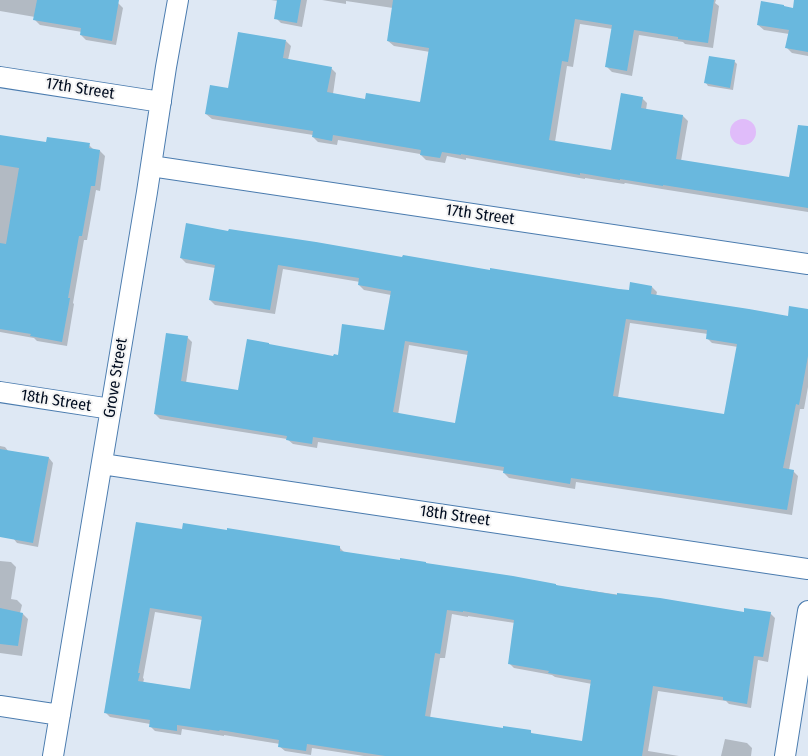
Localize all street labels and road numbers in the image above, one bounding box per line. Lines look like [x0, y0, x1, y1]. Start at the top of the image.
street label: 17th Street [44, 74, 116, 104]
street label: 17th Street [444, 201, 516, 229]
street label: Grove Street [100, 337, 132, 419]
street label: 18th Street [19, 386, 93, 416]
street label: 18th Street [419, 502, 491, 530]

